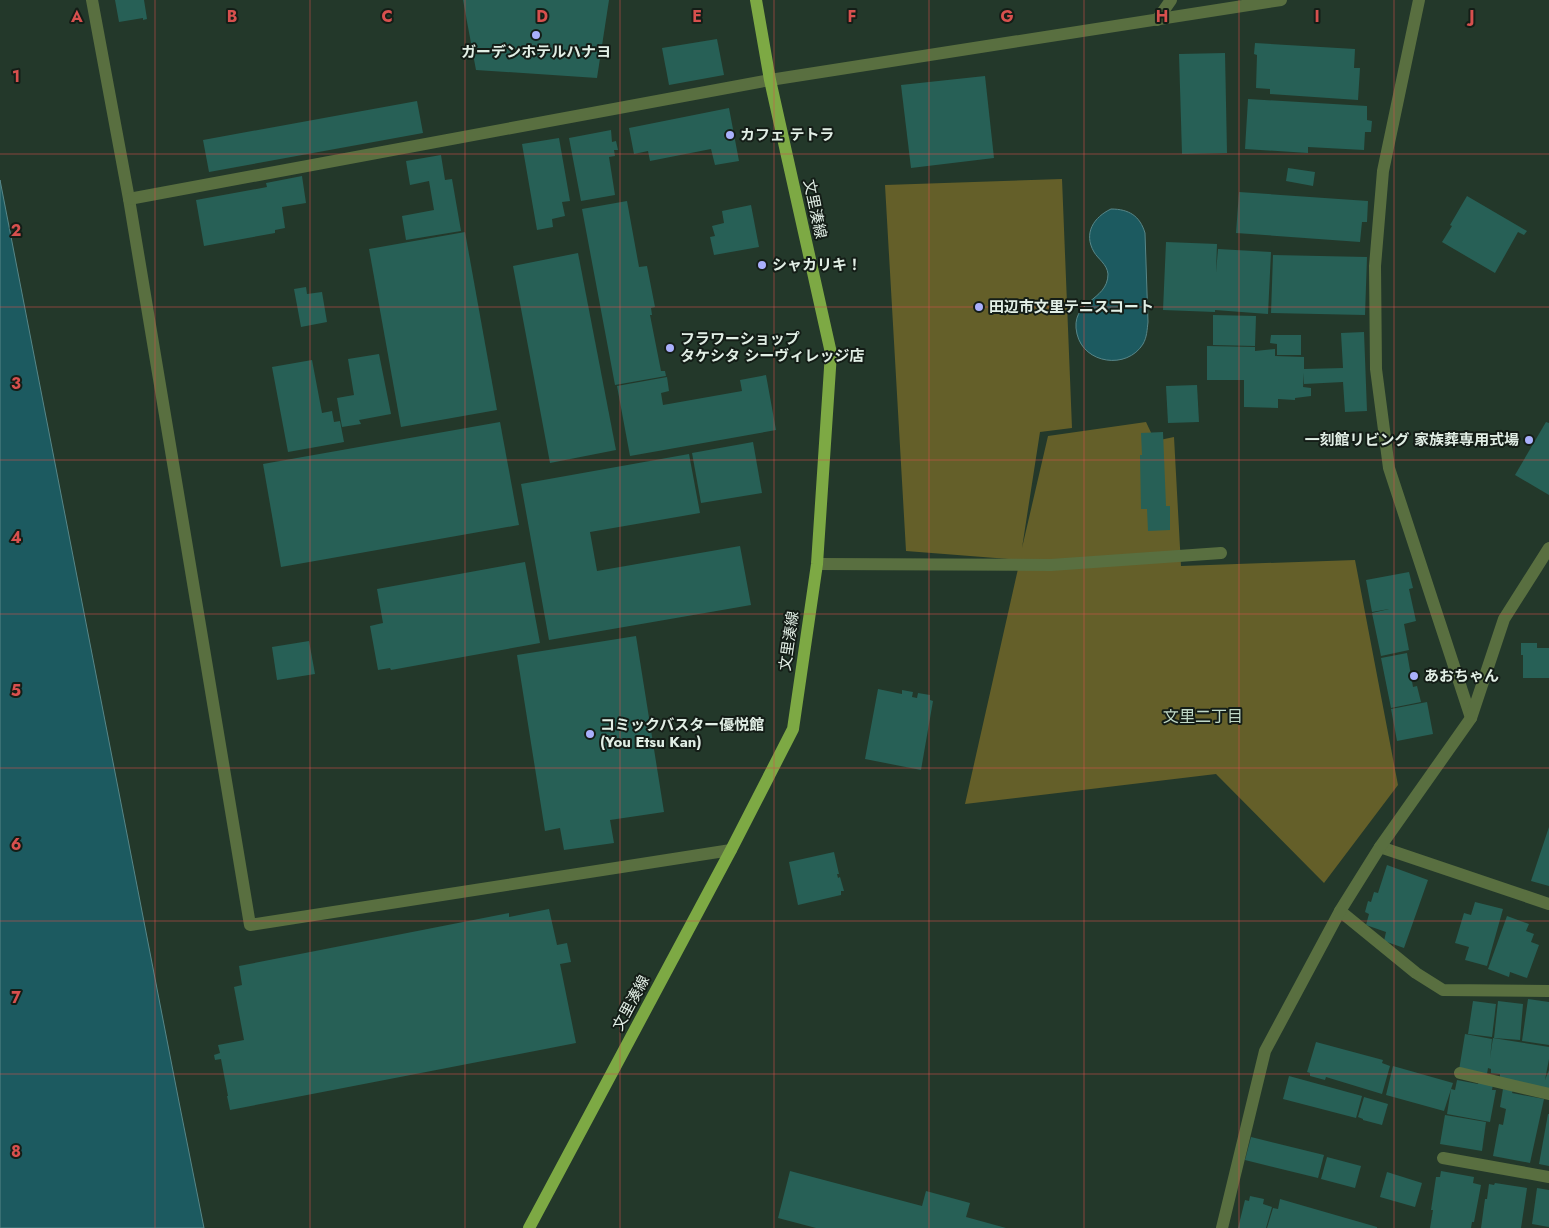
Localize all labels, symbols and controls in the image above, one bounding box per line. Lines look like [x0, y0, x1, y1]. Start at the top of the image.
text: A [70, 5, 83, 28]
text: B [227, 5, 237, 28]
text: C [381, 5, 393, 28]
text: D [536, 5, 548, 28]
text: E [692, 5, 702, 28]
text: F [848, 5, 856, 28]
text: G [1000, 5, 1014, 28]
text: H [1156, 5, 1168, 28]
text: I [1314, 5, 1320, 28]
text: J [1466, 5, 1475, 28]
marker: ガーデンホテルハナヨ [530, 29, 542, 41]
place label: ガーデンホテルハナヨ [461, 41, 611, 63]
text: 1 [12, 65, 20, 88]
place label: カフェ テトラ [740, 124, 835, 146]
marker: カフェ テトラ [724, 129, 736, 141]
street label: 文里湊線 [798, 177, 832, 241]
text: 2 [11, 219, 21, 242]
place label: シャカリキ！ [772, 254, 862, 276]
marker: シャカリキ！ [756, 259, 768, 271]
place label: 田辺市文里テニスコート [989, 296, 1154, 318]
marker: 田辺市文里テニスコート [973, 301, 985, 313]
place label: フラワーショップ タケシタ シーヴィレッジ店 [680, 328, 865, 367]
marker: フラワーショップ タケシタ シーヴィレッジ店 [664, 342, 676, 354]
text: 3 [11, 372, 21, 395]
place label: 一刻館リビング 家族葬専用式場 [1304, 429, 1519, 451]
marker: 一刻館リビング 家族葬専用式場 [1523, 434, 1535, 446]
text: 4 [10, 526, 22, 549]
street label: 文里湊線 [774, 610, 804, 672]
place label: あおちゃん [1424, 665, 1499, 687]
marker: あおちゃん [1408, 670, 1420, 682]
text: 5 [11, 679, 21, 702]
district label: 文里二丁目 [1163, 705, 1243, 728]
place label: コミックバスター優悦館 (You Etsu Kan) [600, 714, 764, 753]
marker: コミックバスター優悦館 (You Etsu Kan) [584, 728, 596, 740]
text: 6 [11, 833, 21, 856]
street label: 文里湊線 [607, 971, 655, 1035]
text: 7 [11, 986, 21, 1009]
text: 8 [11, 1140, 21, 1163]

